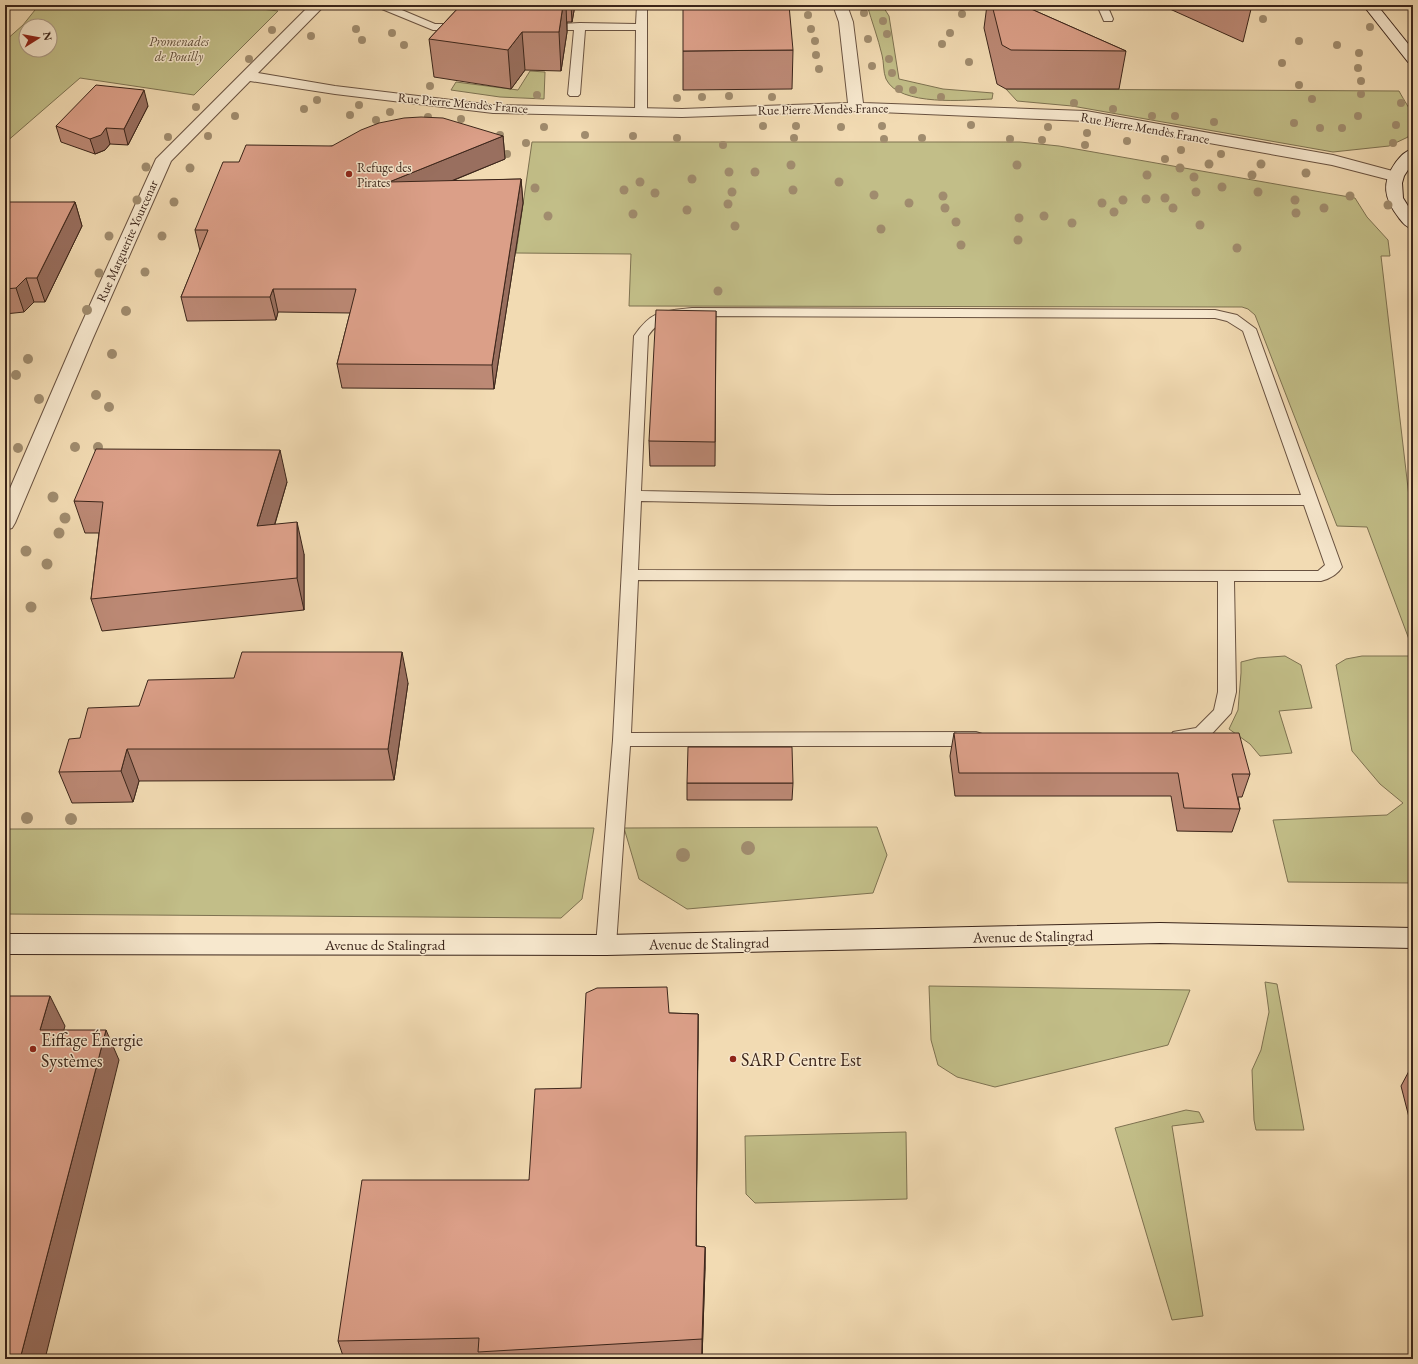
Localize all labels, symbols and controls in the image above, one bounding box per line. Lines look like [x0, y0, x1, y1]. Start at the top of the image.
north arrow [18, 18, 58, 58]
text: N [40, 30, 56, 42]
park label: Promenades de Pouilly [149, 33, 209, 65]
street label: Rue Pierre Mendès France [397, 89, 529, 117]
street label: Rue Pierre Mendès France [758, 99, 888, 119]
street label: Rue Pierre Mendès France [1079, 108, 1211, 148]
place label: Refuge des Pirates [357, 159, 412, 191]
marker: Refuge des Pirates [344, 169, 354, 179]
street label: Rue Marguerite Yourcenar [92, 177, 162, 305]
street label: Avenue de Stalingrad [972, 925, 1094, 947]
street label: Avenue de Stalingrad [648, 932, 770, 954]
street label: Avenue de Stalingrad [324, 935, 446, 954]
place label: Eiffage Énergie Systèmes [41, 1028, 143, 1072]
marker: Eiffage Énergie Systèmes [28, 1044, 38, 1054]
place label: SARP Centre Est [741, 1048, 862, 1071]
marker: SARP Centre Est [728, 1054, 738, 1064]

